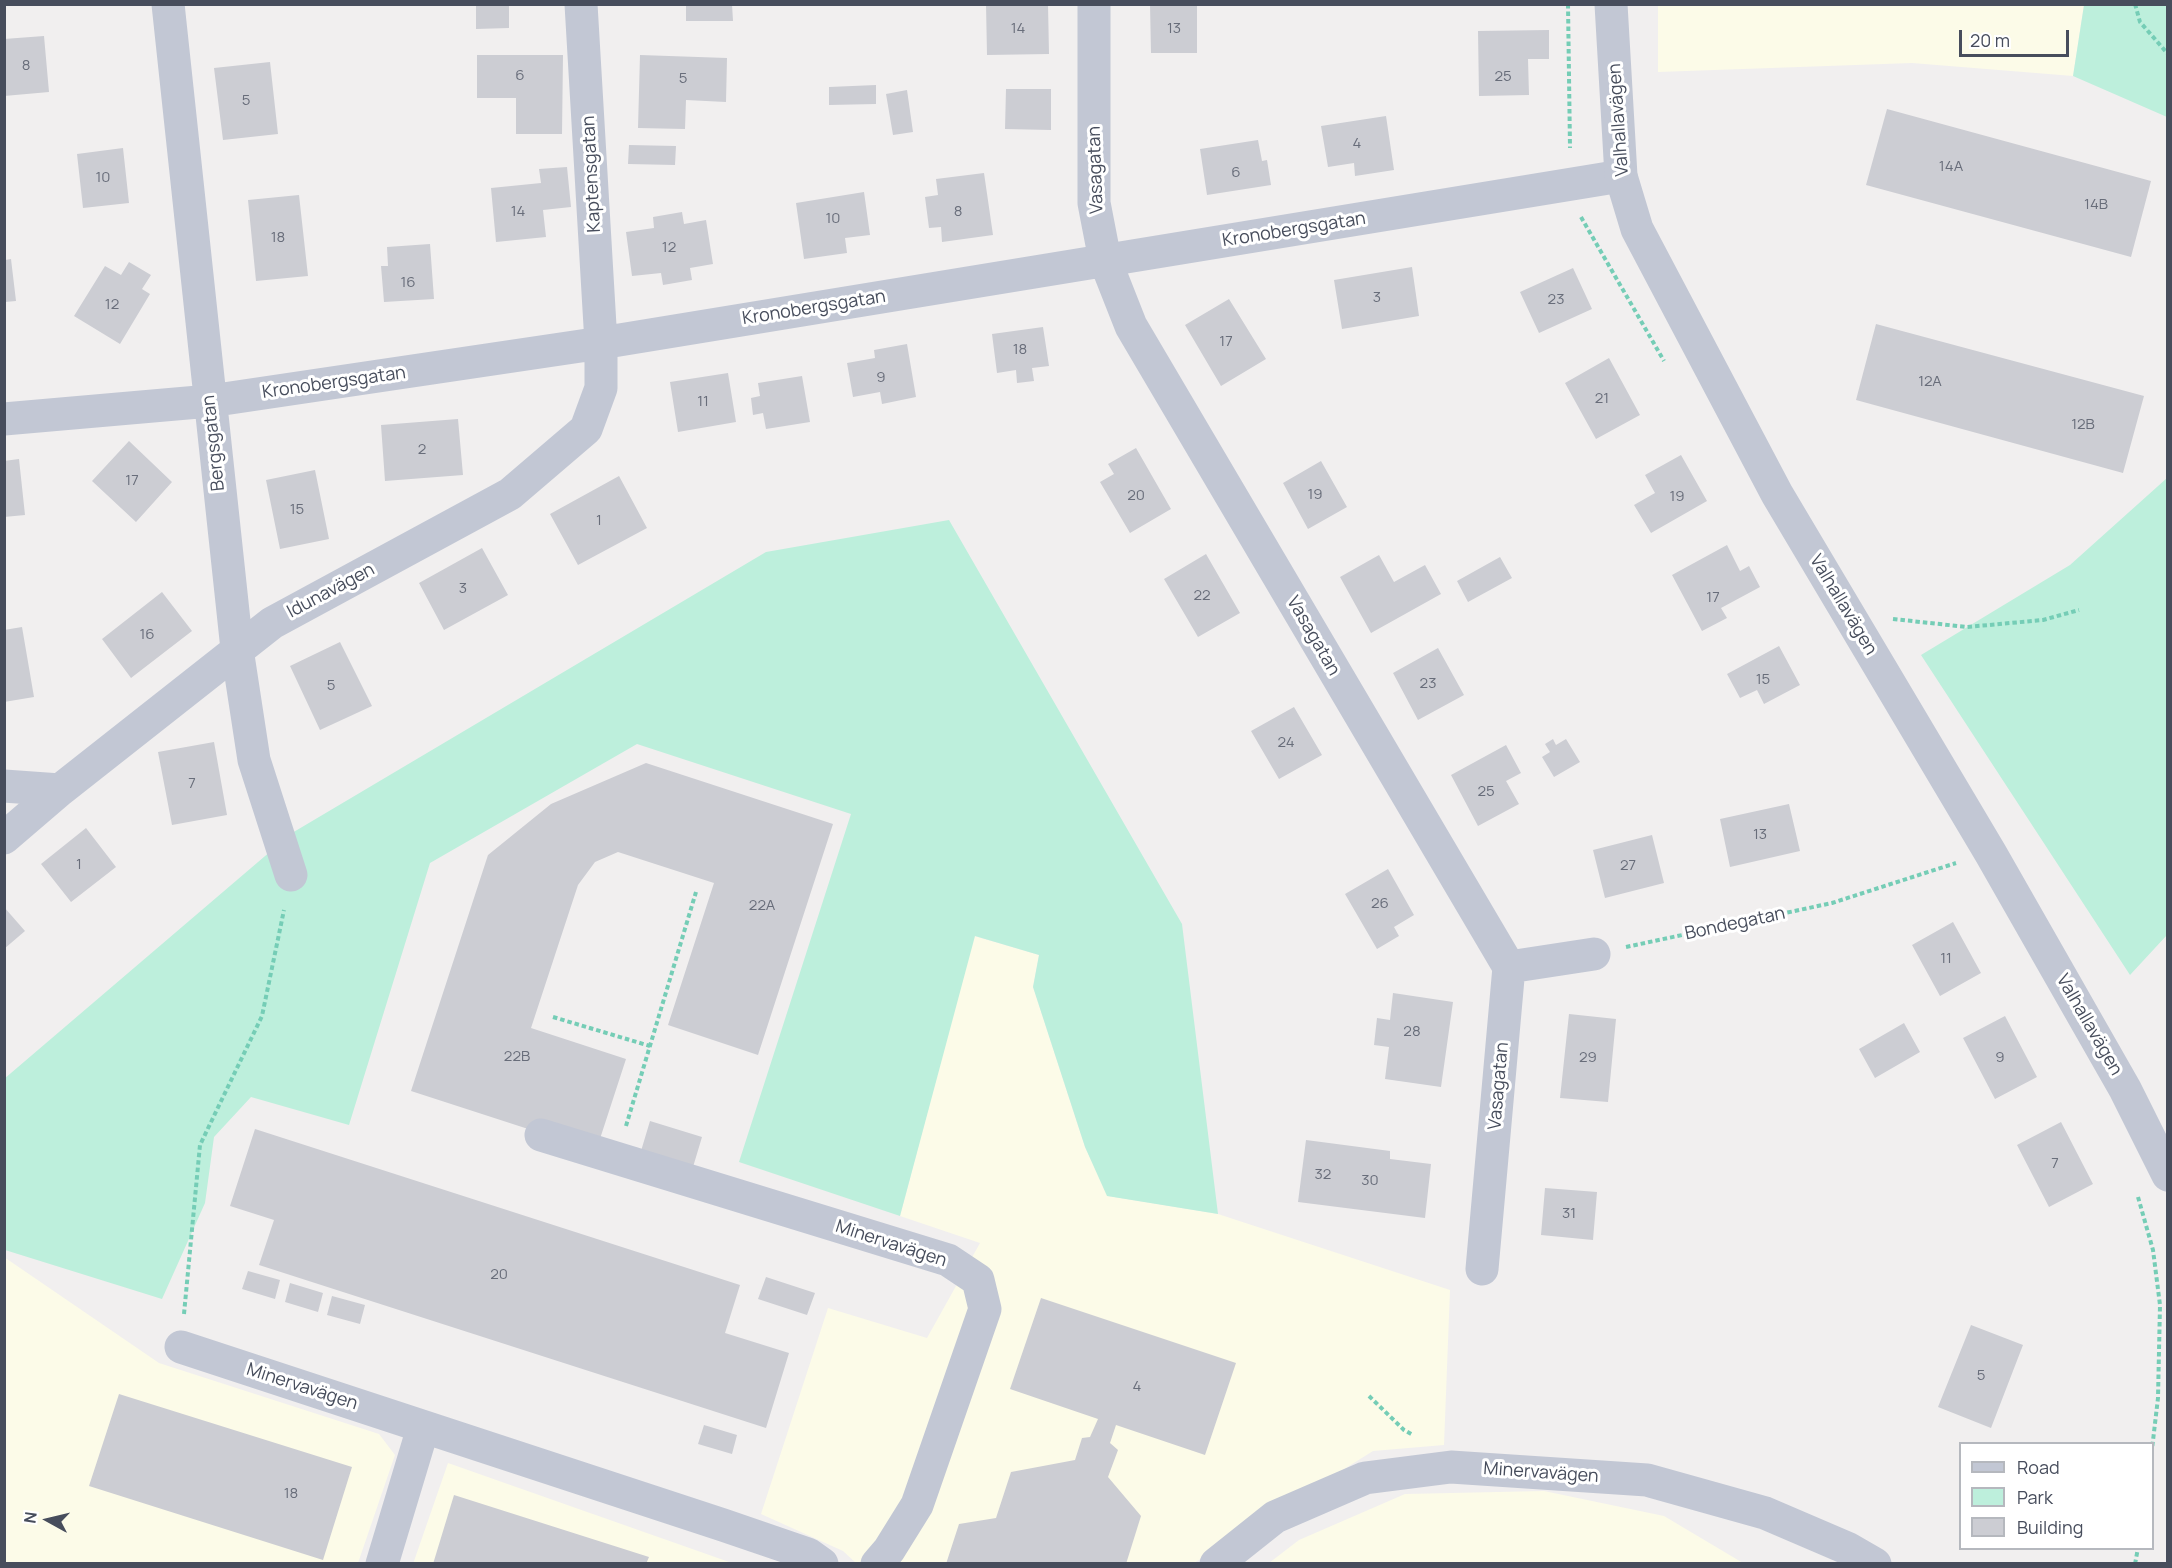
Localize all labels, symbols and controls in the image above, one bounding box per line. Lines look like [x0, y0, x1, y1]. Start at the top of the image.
scale bar [1962, 18, 2072, 56]
house number: 14 [1011, 20, 1025, 38]
house number: 13 [1167, 20, 1181, 38]
text: 20 m [1970, 28, 2010, 52]
house number: 8 [22, 57, 30, 75]
street label: Valhallavägen [1604, 63, 1634, 177]
house number: 6 [515, 67, 525, 85]
house number: 25 [1494, 68, 1512, 86]
house number: 5 [679, 70, 687, 88]
house number: 5 [242, 92, 250, 110]
street label: Kaptensgatan [578, 115, 606, 233]
street label: Vasagatan [1084, 126, 1108, 214]
house number: 4 [1353, 135, 1361, 153]
house number: 14A [1939, 158, 1963, 176]
house number: 6 [1231, 164, 1241, 182]
house number: 10 [96, 169, 110, 187]
house number: 14B [2084, 196, 2108, 214]
house number: 14 [511, 203, 525, 221]
house number: 8 [954, 203, 962, 221]
street label: Kronobergsgatan [1221, 208, 1367, 252]
house number: 10 [826, 210, 840, 228]
house number: 18 [271, 229, 285, 247]
house number: 12 [662, 239, 676, 257]
house number: 16 [400, 274, 416, 292]
street label: Kronobergsgatan [741, 286, 887, 330]
house number: 3 [1373, 289, 1381, 307]
house number: 23 [1548, 291, 1564, 309]
house number: 12 [105, 296, 119, 314]
house number: 17 [1219, 333, 1233, 351]
house number: 18 [1013, 341, 1027, 359]
street label: Kronobergsgatan [261, 362, 407, 404]
house number: 9 [876, 369, 886, 387]
house number: 12A [1918, 373, 1942, 391]
house number: 21 [1595, 390, 1609, 408]
house number: 11 [697, 393, 709, 411]
street label: Bergsgatan [198, 394, 230, 492]
house number: 12B [2071, 416, 2095, 434]
house number: 2 [418, 441, 426, 459]
house number: 17 [125, 472, 139, 490]
house number: 19 [1307, 486, 1323, 504]
house number: 20 [1127, 487, 1145, 505]
house number: 19 [1669, 488, 1685, 506]
house number: 15 [290, 501, 304, 519]
house number: 1 [596, 512, 602, 530]
street label: Valhallavägen [1805, 551, 1881, 659]
street label: Idunavägen [284, 559, 378, 623]
house number: 3 [459, 580, 467, 598]
house number: 22 [1193, 587, 1211, 605]
house number: 17 [1706, 589, 1720, 607]
street label: Vasagatan [1282, 592, 1344, 680]
house number: 16 [139, 626, 155, 644]
house number: 15 [1756, 671, 1770, 689]
house number: 23 [1420, 675, 1436, 693]
house number: 5 [327, 677, 335, 695]
house number: 24 [1277, 734, 1295, 752]
house number: 7 [188, 775, 196, 793]
house number: 25 [1477, 783, 1495, 801]
house number: 13 [1753, 826, 1767, 844]
house number: 1 [76, 856, 82, 874]
house number: 27 [1620, 857, 1636, 875]
house number: 26 [1371, 895, 1389, 913]
house number: 22A [749, 897, 775, 915]
street label: Bondegatan [1683, 903, 1787, 945]
house number: 11 [1940, 950, 1952, 968]
street label: Valhallavägen [2051, 971, 2127, 1079]
house number: 28 [1403, 1023, 1421, 1041]
street label: Vasagatan [1484, 1041, 1514, 1131]
house number: 22B [504, 1048, 530, 1066]
house number: 29 [1579, 1049, 1597, 1067]
house number: 9 [1995, 1049, 2005, 1067]
house number: 7 [2051, 1155, 2059, 1173]
house number: 32 [1315, 1166, 1331, 1184]
house number: 30 [1361, 1172, 1379, 1190]
house number: 31 [1562, 1205, 1576, 1223]
street label: Minervavägen [833, 1216, 949, 1272]
house number: 20 [490, 1266, 508, 1284]
street label: Minervavägen [244, 1359, 360, 1415]
house number: 5 [1977, 1367, 1985, 1385]
house number: 4 [1133, 1378, 1141, 1396]
legend [1959, 1442, 2154, 1550]
text: Road [2017, 1455, 2060, 1479]
street label: Minervavägen [1483, 1458, 1599, 1488]
house number: 18 [284, 1485, 298, 1503]
text: Park [2017, 1485, 2053, 1509]
north arrow [18, 1490, 78, 1550]
text: N [18, 1510, 42, 1525]
text: Building [2017, 1515, 2083, 1539]

